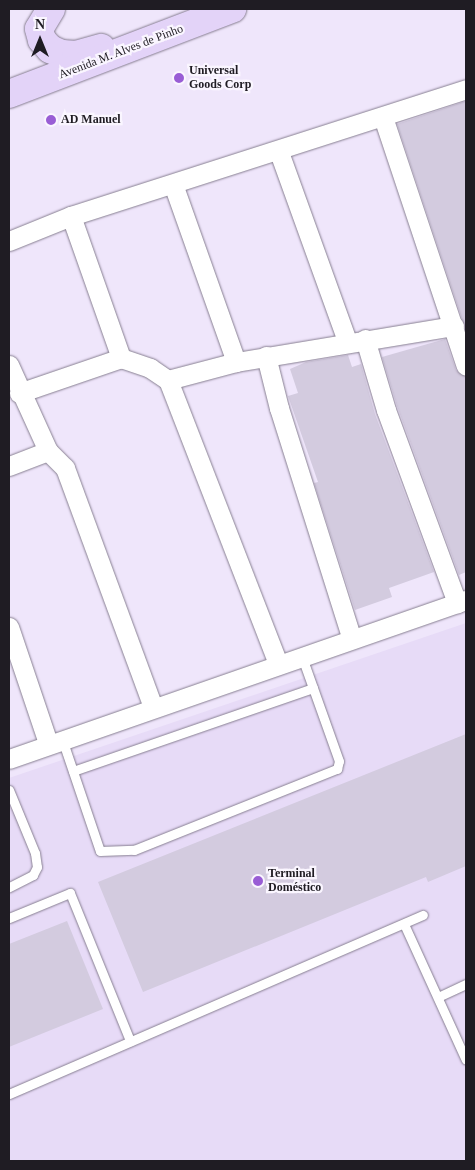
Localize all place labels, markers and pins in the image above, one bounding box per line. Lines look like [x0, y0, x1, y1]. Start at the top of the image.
place label: Universal Goods Corp [189, 64, 251, 92]
marker: Universal Goods Corp [173, 72, 185, 84]
place label: AD Manuel [61, 113, 121, 127]
marker: AD Manuel [45, 114, 57, 126]
place label: Terminal Doméstico [268, 867, 321, 895]
marker: Terminal Doméstico [252, 875, 264, 887]

